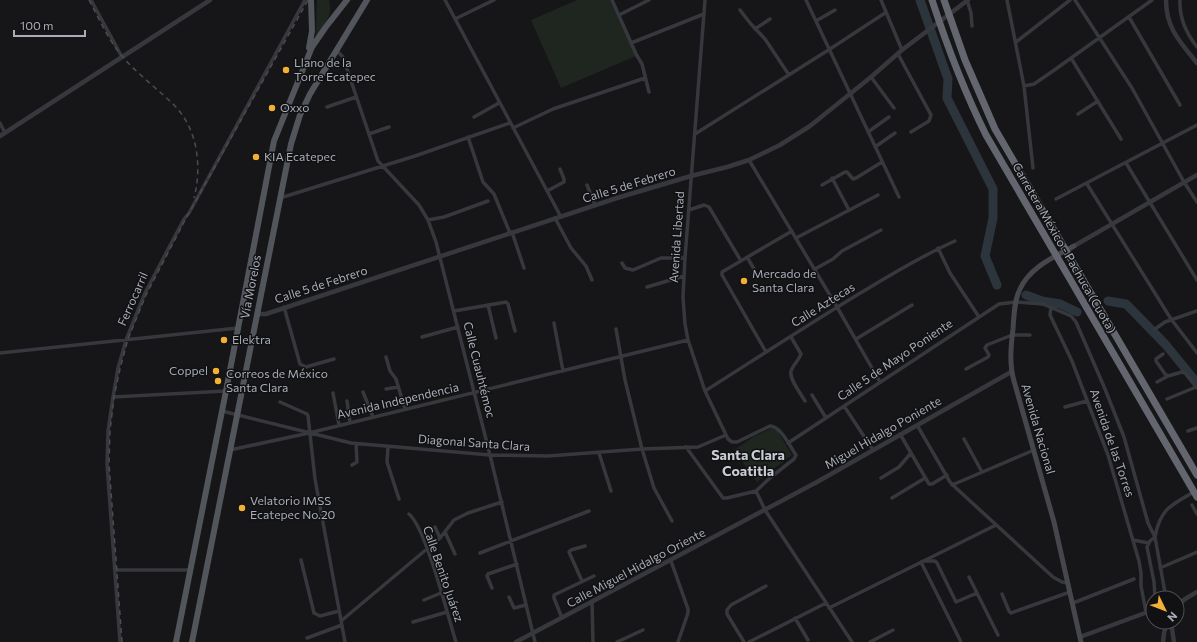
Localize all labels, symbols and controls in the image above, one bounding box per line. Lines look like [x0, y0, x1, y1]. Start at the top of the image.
scale bar [14, 12, 85, 38]
text: 100 m [20, 18, 54, 32]
place label: Llano de la Torre Ecatepec [294, 55, 376, 83]
marker: Llano de la Torre Ecatepec [281, 65, 291, 75]
place label: Oxxo [280, 100, 309, 114]
marker: Oxxo [267, 103, 277, 113]
place label: KIA Ecatepec [264, 149, 336, 163]
marker: KIA Ecatepec [251, 152, 261, 162]
street label: Carretera México - Pachuca (Cuota) [1010, 160, 1120, 335]
street label: Calle 5 de Febrero [580, 163, 677, 205]
street label: Avenida Libertad [666, 191, 686, 283]
street label: Vía Morelos [237, 254, 263, 320]
street label: Calle 5 de Febrero [273, 262, 369, 306]
place label: Mercado de Santa Clara [752, 266, 816, 294]
street label: Ferrocarril [114, 270, 150, 328]
marker: Mercado de Santa Clara [739, 276, 749, 286]
street label: Calle Aztecas [788, 279, 857, 329]
street label: Calle 5 de Mayo Poniente [834, 315, 955, 403]
street label: Calle Cuauhtémoc [461, 320, 499, 419]
place label: Elektra [232, 332, 271, 346]
marker: Elektra [219, 335, 229, 345]
place label: Coppel [169, 363, 208, 377]
marker: Coppel [211, 366, 221, 376]
place label: Correos de México Santa Clara [226, 366, 328, 394]
marker: Correos de México Santa Clara [213, 376, 223, 386]
street label: Avenida Independencia [335, 379, 460, 421]
street label: Avenida Nacional [1019, 382, 1059, 475]
street label: Avenida de las Torres [1088, 387, 1138, 499]
street label: Miguel Hidalgo Poniente [822, 393, 943, 471]
street label: Diagonal Santa Clara [417, 431, 531, 453]
district label: Santa Clara Coatitla [711, 446, 785, 479]
place label: Velatorio IMSS Ecatepec No.20 [250, 493, 336, 521]
marker: Velatorio IMSS Ecatepec No.20 [237, 503, 247, 513]
street label: Calle Benito Juárez [420, 524, 467, 624]
street label: Calle Miguel Hidalgo Oriente [564, 525, 707, 610]
north arrow [1145, 590, 1185, 630]
text: N [1165, 610, 1180, 625]

